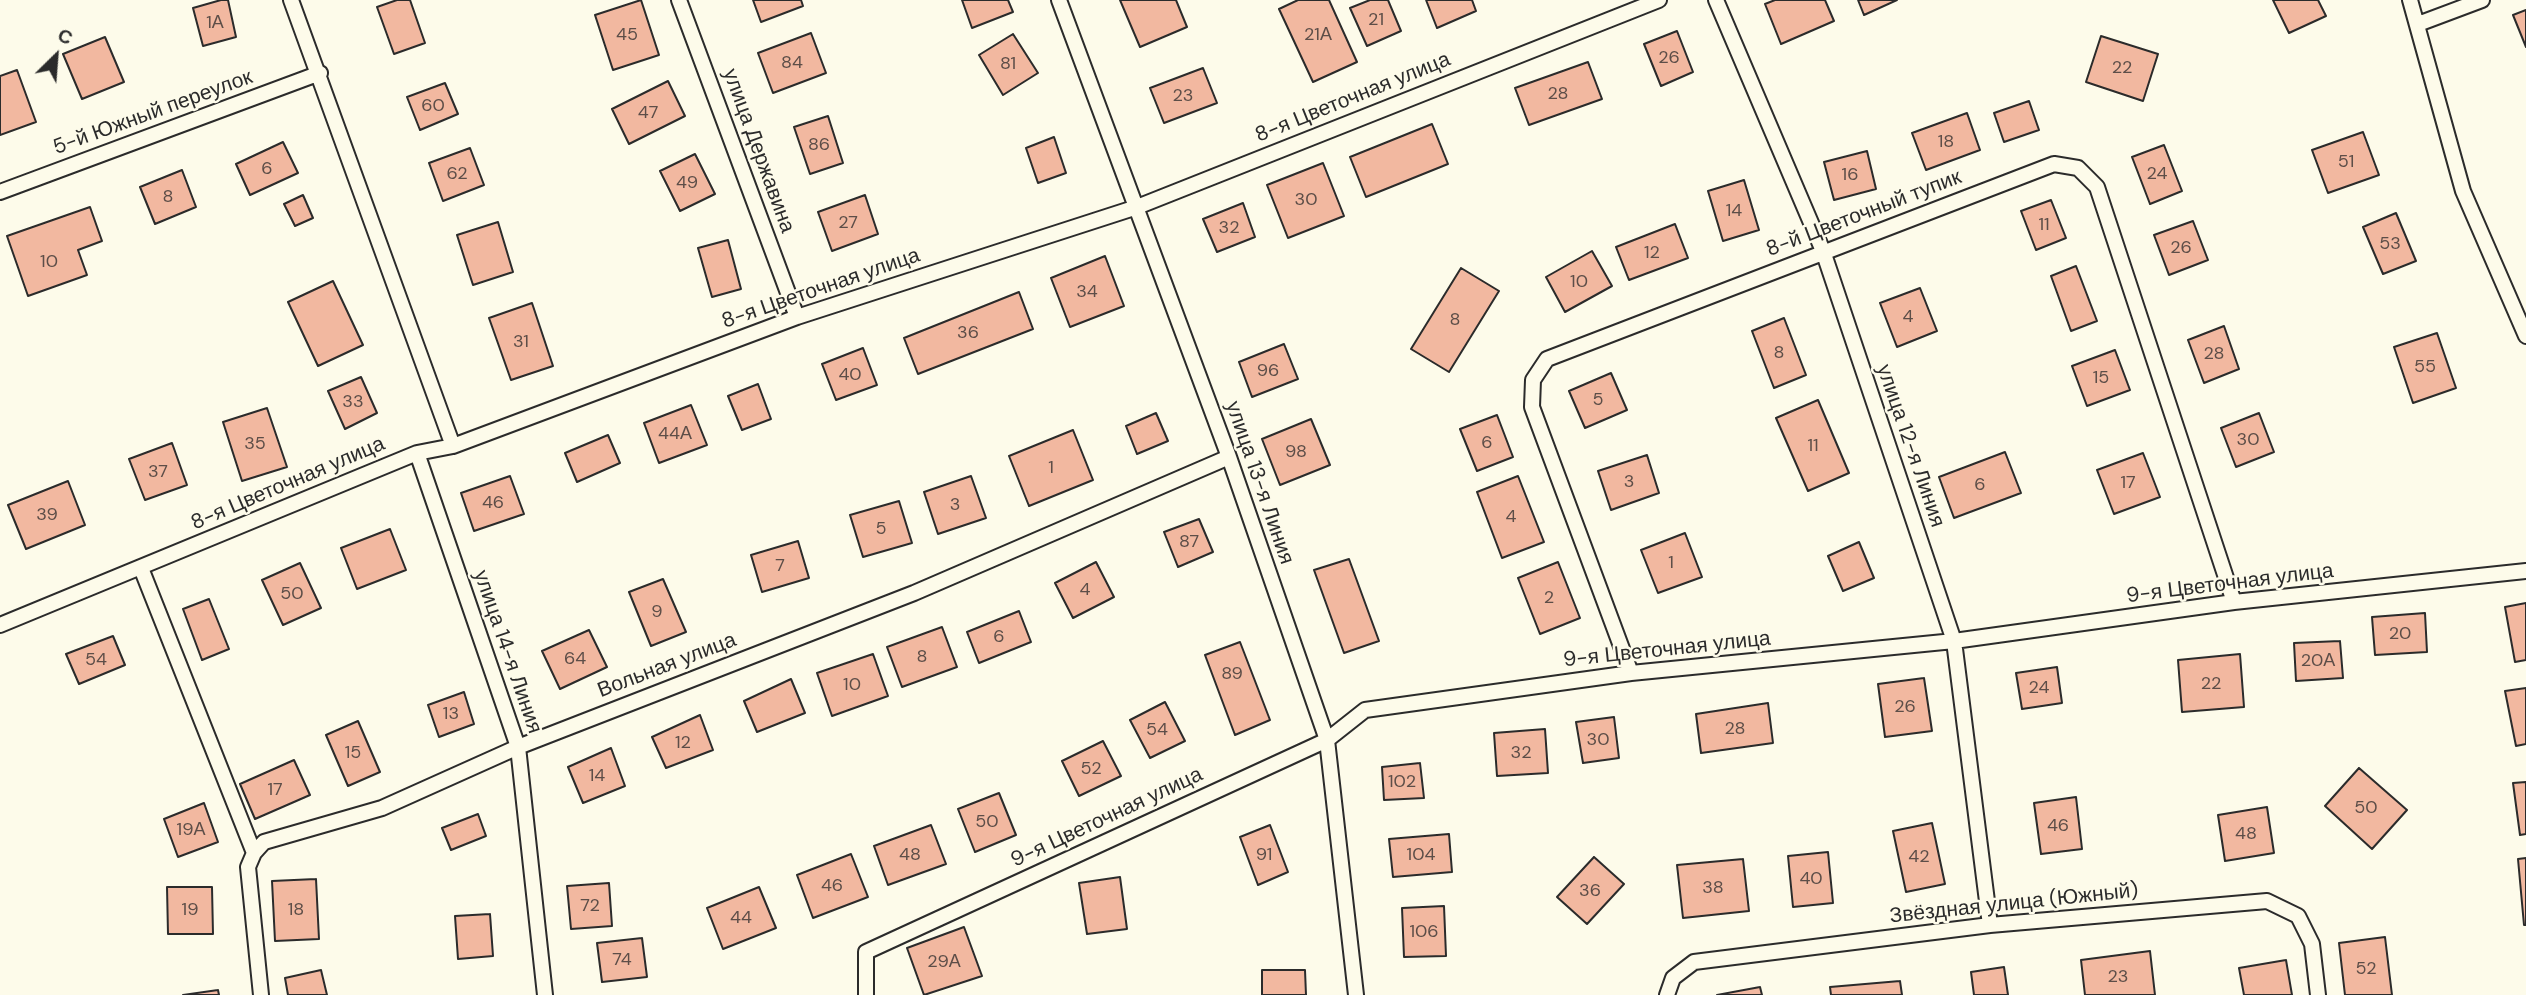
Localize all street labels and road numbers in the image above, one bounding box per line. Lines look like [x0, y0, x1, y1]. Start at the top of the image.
street label: 8-я Цветочная улица [1252, 47, 1454, 149]
street label: 5-й Южный переулок [50, 65, 256, 161]
street label: улица Державина [717, 66, 799, 236]
street label: 8-й Цветочный тупик [1763, 165, 1965, 263]
street label: 8-я Цветочная улица [719, 243, 923, 335]
street label: улица 12-я Линия [1870, 361, 1950, 531]
street label: улица 13-я Линия [1219, 398, 1299, 568]
street label: 8-я Цветочная улица [187, 432, 389, 536]
street label: 9-я Цветочная улица [2125, 559, 2335, 609]
street label: улица 14-я Линия [467, 567, 547, 737]
street label: 9-я Цветочная улица [1562, 627, 1772, 673]
street label: Вольная улица [594, 628, 740, 704]
street label: 9-я Цветочная улица [1007, 763, 1207, 873]
street label: Звёздная улица (Южный) [1888, 878, 2140, 930]

